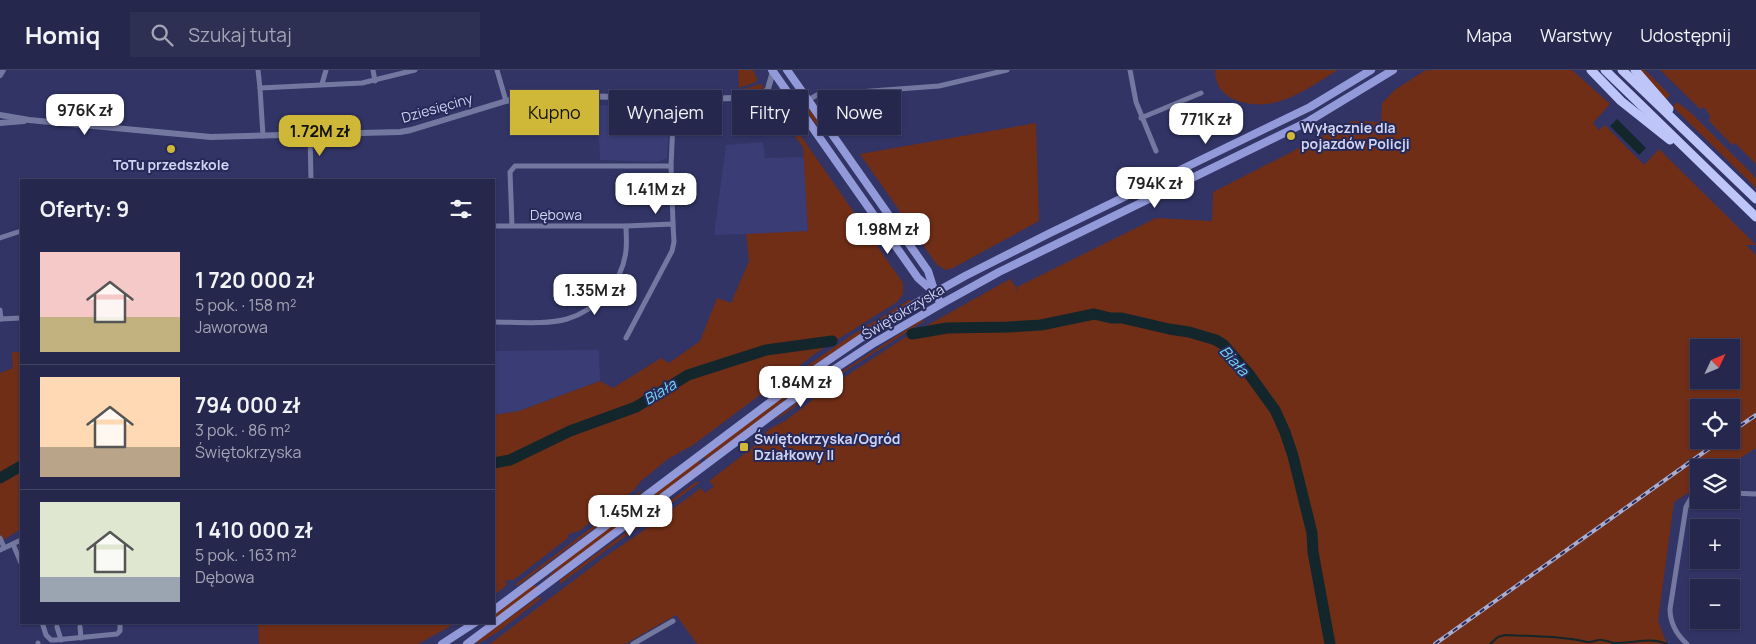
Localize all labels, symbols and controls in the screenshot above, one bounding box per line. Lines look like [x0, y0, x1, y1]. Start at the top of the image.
search box [130, 12, 480, 57]
text: Homiq [25, 18, 100, 51]
icon: search [148, 21, 176, 49]
text: Szukaj tutaj [188, 22, 292, 48]
text: Mapa [1466, 23, 1512, 47]
text: Warstwy [1540, 23, 1612, 47]
text: Udostępnij [1640, 23, 1731, 47]
street label: Dziesięciny [399, 88, 475, 127]
chip: Kupno [510, 90, 599, 135]
chip: Wynajem [609, 90, 722, 135]
chip: Filtry [732, 90, 808, 135]
chip: Nowe [818, 90, 901, 135]
pin: 976K zł [39, 93, 131, 136]
text: 976K zł [57, 99, 113, 121]
pin: 771K zł [1160, 102, 1252, 145]
text: 771K zł [1180, 108, 1232, 130]
pin: 1.72M zł [268, 114, 372, 157]
place label: Wyłącznie dla pojazdów Policji [1301, 118, 1410, 153]
text: 1.72M zł [290, 120, 350, 142]
marker: Wyłącznie dla pojazdów Policji [1285, 130, 1297, 142]
marker: ToTu przedszkole [165, 143, 177, 155]
place label: ToTu przedszkole [113, 155, 229, 174]
pin: 794K zł [1109, 166, 1201, 209]
pin: 1.41M zł [604, 172, 708, 215]
text: 794K zł [1127, 172, 1183, 194]
text: 1.41M zł [626, 178, 686, 200]
text: Oferty: 9 [40, 195, 129, 223]
icon: filters [447, 195, 475, 223]
street label: Dębowa [530, 205, 582, 224]
pin: 1.98M zł [836, 212, 940, 255]
text: 1.98M zł [857, 218, 919, 240]
text: 1 720 000 zł [195, 266, 315, 294]
icon: home [80, 272, 140, 332]
pin: 1.35M zł [543, 274, 647, 316]
text: 1.35M zł [564, 279, 626, 301]
street label: Świętokrzyska [858, 279, 948, 344]
text: 5 pok. · 158 m² [195, 294, 296, 316]
text: Jaworowa [195, 316, 268, 338]
north arrow [1690, 339, 1740, 389]
map controls [1690, 339, 1740, 629]
water label: Biała [1215, 341, 1254, 381]
pin: 1.84M zł [749, 366, 853, 408]
text: 1.84M zł [770, 371, 832, 393]
water label: Biała [639, 373, 681, 410]
text: 794 000 zł [195, 391, 301, 419]
icon: home [80, 397, 140, 457]
button: locate [1690, 399, 1740, 449]
text: 3 pok. · 86 m² [195, 419, 290, 441]
place label: Świętokrzyska/Ogród Działkowy II [754, 429, 900, 464]
text: Świętokrzyska [195, 441, 301, 463]
marker: Świętokrzyska/Ogród Działkowy II [738, 441, 750, 453]
button: layers [1690, 459, 1740, 509]
pin: 1.45M zł [578, 494, 682, 537]
text: 1.45M zł [599, 500, 661, 522]
text: 1 410 000 zł [195, 516, 313, 544]
button: + [1690, 519, 1740, 569]
icon: home [80, 522, 140, 582]
text: 5 pok. · 163 m² [195, 544, 297, 566]
text: Dębowa [195, 566, 254, 588]
button: − [1690, 579, 1740, 629]

